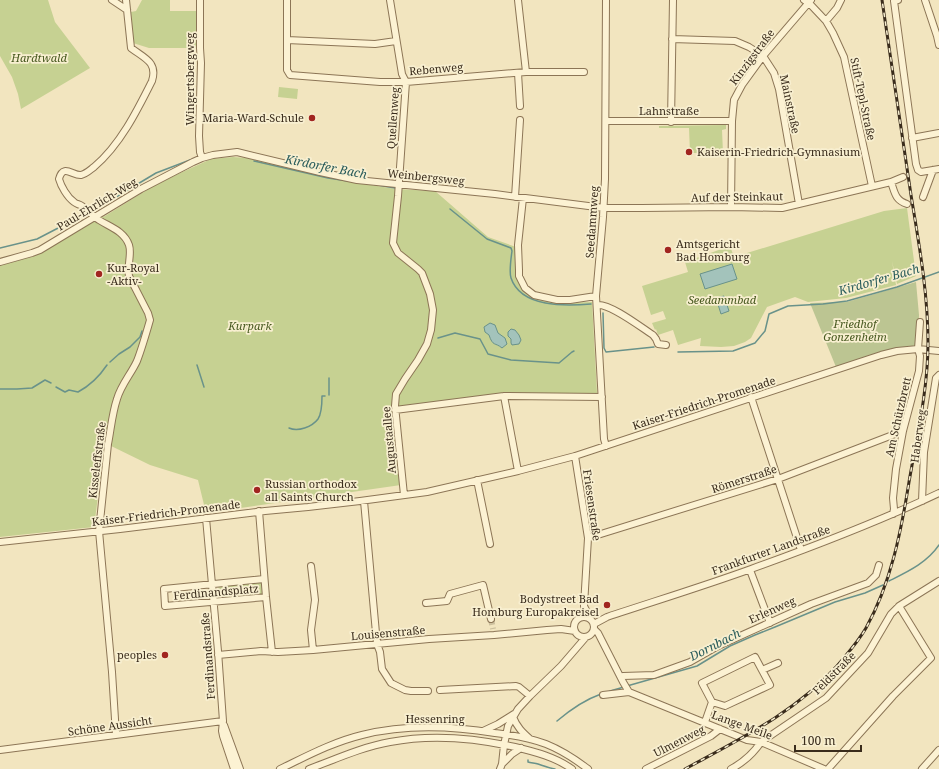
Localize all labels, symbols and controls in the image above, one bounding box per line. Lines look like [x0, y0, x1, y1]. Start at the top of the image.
street label: Kinzigstraße [726, 26, 778, 88]
street label: Wingertsbergweg [182, 32, 197, 125]
park label: Hardtwald [10, 50, 67, 65]
street label: Stift-Tepl-Straße [847, 56, 880, 142]
street label: Rebenweg [408, 59, 464, 78]
street label: Mainstraße [777, 73, 804, 135]
street label: Quellenweg [383, 86, 402, 149]
street label: Lahnstraße [639, 103, 699, 118]
place label: Maria-Ward-Schule [202, 110, 304, 125]
marker: Maria-Ward-Schule [307, 113, 317, 123]
place label: Kaiserin-Friedrich-Gymnasium [697, 144, 861, 159]
marker: Kaiserin-Friedrich-Gymnasium [684, 147, 694, 157]
water label: Kirdorfer Bach [283, 150, 369, 183]
street label: Weinbergsweg [387, 165, 465, 188]
street label: Paul-Ehrlich-Weg [54, 174, 140, 233]
street label: Seedammweg [581, 185, 602, 259]
street label: Auf der Steinkaut [691, 188, 783, 205]
place label: Amtsgericht Bad Homburg [676, 236, 749, 264]
marker: Amtsgericht Bad Homburg [663, 245, 673, 255]
place label: Kur-Royal -Aktiv- [107, 260, 160, 288]
water label: Kirdorfer Bach [836, 260, 921, 299]
marker: Kur-Royal -Aktiv- [94, 269, 104, 279]
park label: Seedammbad [688, 292, 757, 307]
park label: Friedhof Gonzenheim [823, 316, 887, 344]
park label: Kurpark [227, 318, 272, 333]
street label: Kaiser-Friedrich-Promenade [630, 372, 777, 433]
street label: Am Schützbrett [881, 375, 914, 458]
street label: Augustaallee [378, 406, 399, 474]
street label: Haberweg [906, 408, 929, 464]
street label: Kisseleffstraße [84, 421, 109, 499]
street label: Römerstraße [709, 461, 779, 496]
street label: Friesenstraße [580, 468, 605, 542]
place label: Russian orthodox all Saints Church [265, 476, 358, 504]
marker: Russian orthodox all Saints Church [252, 485, 262, 495]
street label: Kaiser-Friedrich-Promenade [91, 496, 241, 529]
street label: Frankfurter Landstraße [709, 521, 832, 578]
street label: Ferdinandsplatz [173, 580, 259, 603]
place label: Bodystreet Bad Homburg Europakreisel [472, 591, 600, 619]
street label: Erlenweg [746, 593, 798, 627]
marker: Bodystreet Bad Homburg Europakreisel [602, 600, 612, 610]
street label: Ferdinandstraße [197, 612, 218, 700]
street label: Louisenstraße [350, 622, 426, 643]
water label: Dornbach [685, 624, 743, 665]
place label: peoples [117, 647, 157, 662]
street label: Feldstraße [809, 648, 859, 697]
marker: peoples [160, 650, 170, 660]
street label: Lange Meile [710, 707, 775, 743]
street label: Hessenring [405, 711, 465, 726]
street label: Schöne Aussicht [67, 712, 153, 739]
street label: Ulmenweg [650, 721, 707, 760]
scale bar [795, 727, 861, 753]
text: 100 m [801, 732, 836, 749]

